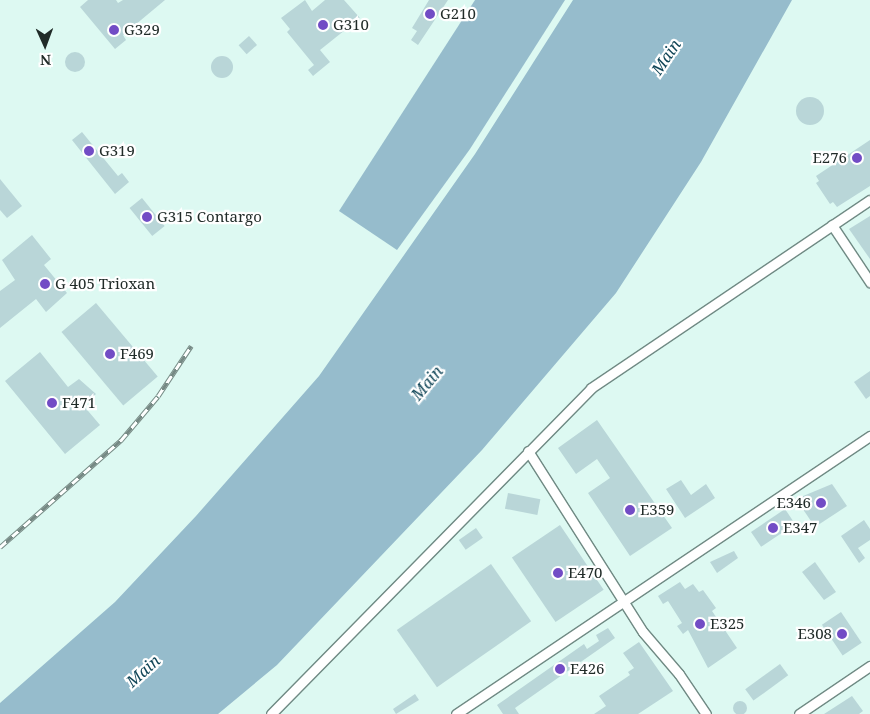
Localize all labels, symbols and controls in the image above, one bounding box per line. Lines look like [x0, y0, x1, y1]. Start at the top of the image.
place label: G210 [440, 5, 476, 23]
marker: G210 [424, 8, 436, 20]
place label: G310 [333, 16, 369, 34]
marker: G310 [317, 19, 329, 31]
north arrow [20, 20, 70, 70]
place label: G329 [124, 21, 160, 39]
marker: G329 [108, 24, 120, 36]
water label: Main [647, 36, 685, 78]
text: N [40, 51, 51, 70]
place label: G319 [99, 142, 135, 160]
marker: G319 [83, 145, 95, 157]
place label: E276 [813, 149, 847, 167]
marker: E276 [851, 152, 863, 164]
place label: G315 Contargo [157, 208, 262, 226]
marker: G315 Contargo [141, 211, 153, 223]
place label: G 405 Trioxan [55, 275, 155, 293]
marker: G 405 Trioxan [39, 278, 51, 290]
place label: F469 [120, 345, 154, 363]
marker: F469 [104, 348, 116, 360]
water label: Main [407, 362, 447, 404]
place label: F471 [62, 394, 96, 412]
marker: F471 [46, 397, 58, 409]
place label: E346 [777, 494, 811, 512]
marker: E346 [815, 497, 827, 509]
place label: E359 [640, 501, 674, 519]
marker: E359 [624, 504, 636, 516]
place label: E347 [783, 519, 817, 537]
marker: E347 [767, 522, 779, 534]
place label: E470 [568, 564, 602, 582]
marker: E470 [552, 567, 564, 579]
place label: E325 [710, 615, 744, 633]
marker: E325 [694, 618, 706, 630]
place label: E308 [798, 625, 832, 643]
marker: E308 [836, 628, 848, 640]
water label: Main [122, 651, 164, 691]
place label: E426 [570, 660, 604, 678]
marker: E426 [554, 663, 566, 675]

